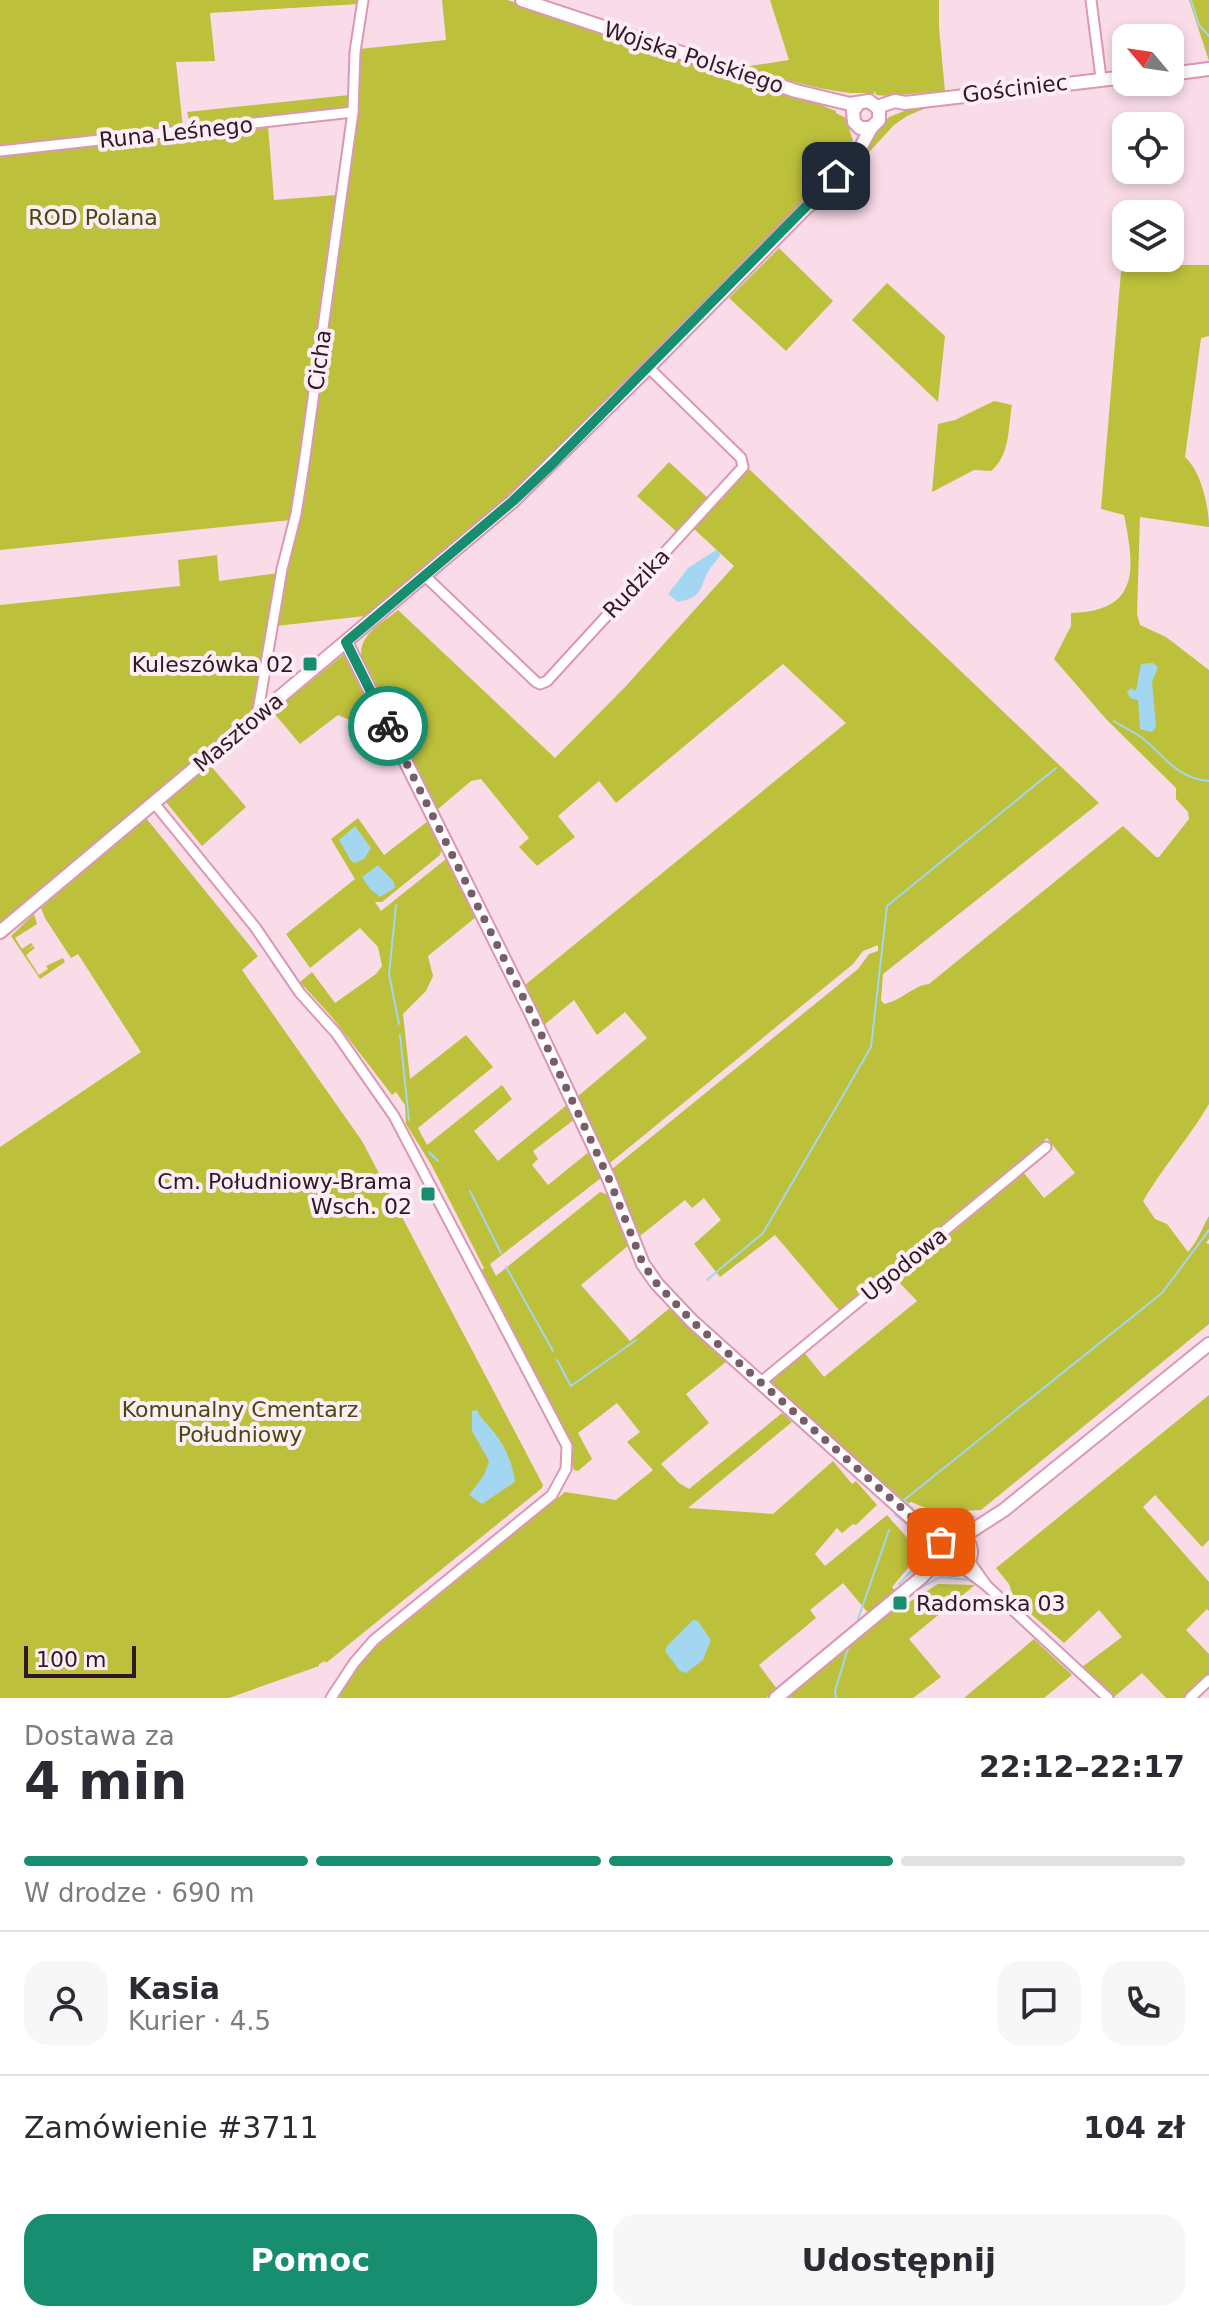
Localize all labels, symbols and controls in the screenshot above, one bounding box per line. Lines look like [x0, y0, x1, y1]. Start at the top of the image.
street label: Wojska Polskiego [601, 17, 787, 98]
north arrow [1112, 24, 1184, 96]
map controls [1112, 24, 1184, 272]
street label: Gościniec [961, 70, 1069, 107]
street label: Runa Leśnego [98, 112, 254, 153]
button: locate [1112, 112, 1184, 184]
pin [802, 142, 870, 210]
icon: home [814, 154, 858, 198]
button: layers [1112, 200, 1184, 272]
park label: ROD Polana [28, 205, 158, 230]
street label: Cicha [303, 328, 336, 392]
street label: Rudzika [598, 543, 675, 623]
place label: Kuleszówka 02 [132, 652, 294, 677]
marker: Kuleszówka 02 [301, 655, 319, 673]
courier [348, 686, 428, 766]
street label: Masztowa [189, 688, 288, 777]
icon: bike [366, 704, 410, 748]
place label: Cm. Południowy-Brama Wsch. 02 [157, 1169, 412, 1219]
marker: Cm. Południowy-Brama Wsch. 02 [419, 1185, 437, 1203]
street label: Ugodowa [857, 1222, 952, 1306]
park label: Komunalny Cmentarz Południowy [122, 1397, 358, 1447]
pin [907, 1508, 975, 1576]
icon: bag [919, 1520, 963, 1564]
place label: Radomska 03 [916, 1591, 1065, 1616]
marker: Radomska 03 [891, 1594, 909, 1612]
scale bar [24, 1642, 136, 1678]
text: 100 m [36, 1647, 106, 1672]
text: Dostawa za [24, 1721, 175, 1751]
text: 22:12–22:17 [979, 1749, 1185, 1784]
text: 4 min [24, 1751, 187, 1811]
text: W drodze · 690 m [24, 1878, 255, 1908]
button: person [24, 1961, 108, 2045]
button: chat [997, 1961, 1081, 2045]
button: phone [1101, 1961, 1185, 2045]
text: Kasia [128, 1971, 220, 2006]
text: Kurier · 4.5 [128, 2006, 271, 2036]
text: Zamówienie #3711 [24, 2110, 319, 2145]
text: 104 zł [1083, 2110, 1185, 2145]
button: Pomoc [24, 2214, 597, 2306]
button: Udostępnij [613, 2214, 1185, 2306]

